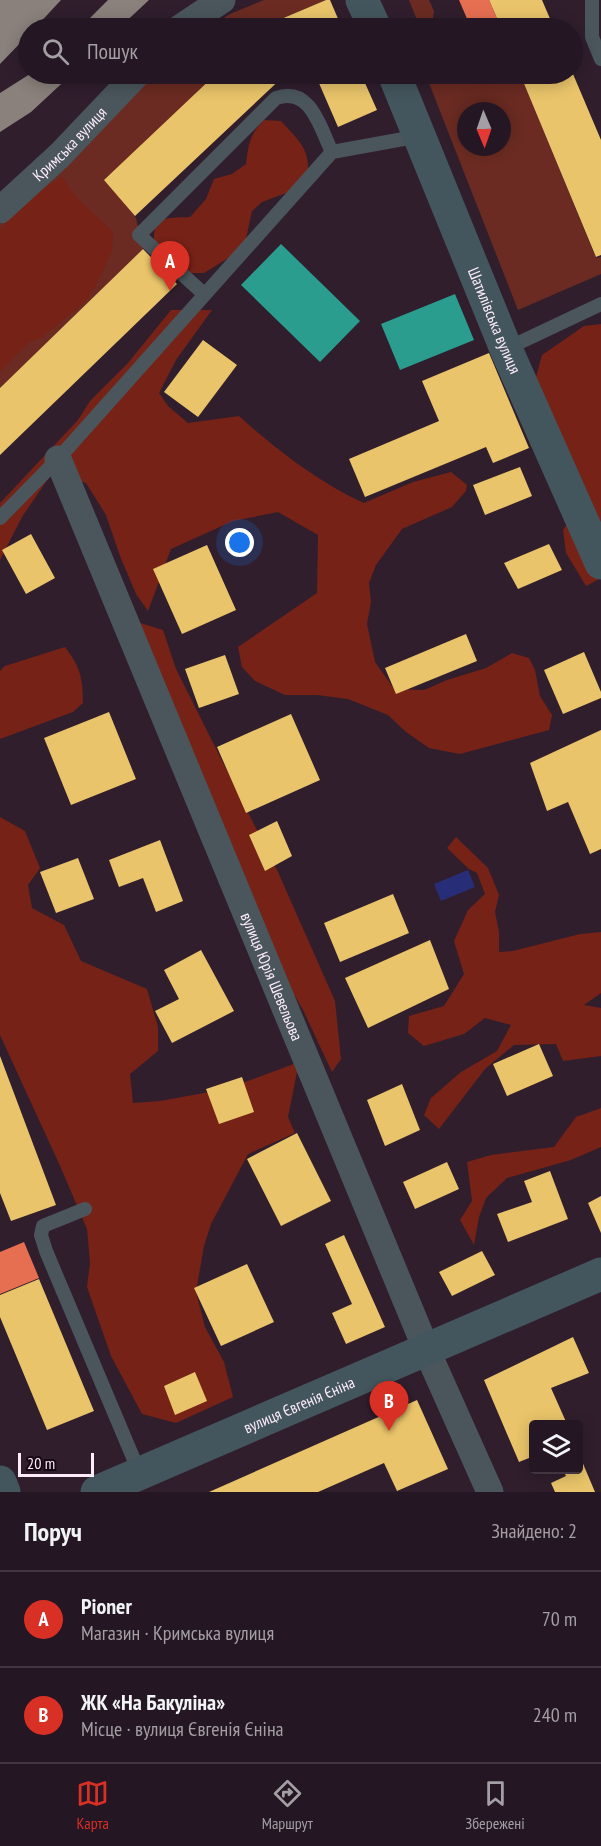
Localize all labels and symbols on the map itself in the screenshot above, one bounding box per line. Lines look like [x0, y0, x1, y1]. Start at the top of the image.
street label: Кримська вулиця [28, 102, 111, 185]
north arrow [457, 102, 511, 156]
pin: A [150, 242, 190, 291]
street label: Шатилівська вулиця [464, 264, 526, 376]
your location [225, 528, 254, 557]
street label: вулиця Юрія Шевельова [237, 909, 307, 1044]
street label: вулиця Євгенія Єніна [240, 1372, 357, 1437]
pin: B [370, 1382, 408, 1431]
scale bar [18, 1450, 94, 1478]

